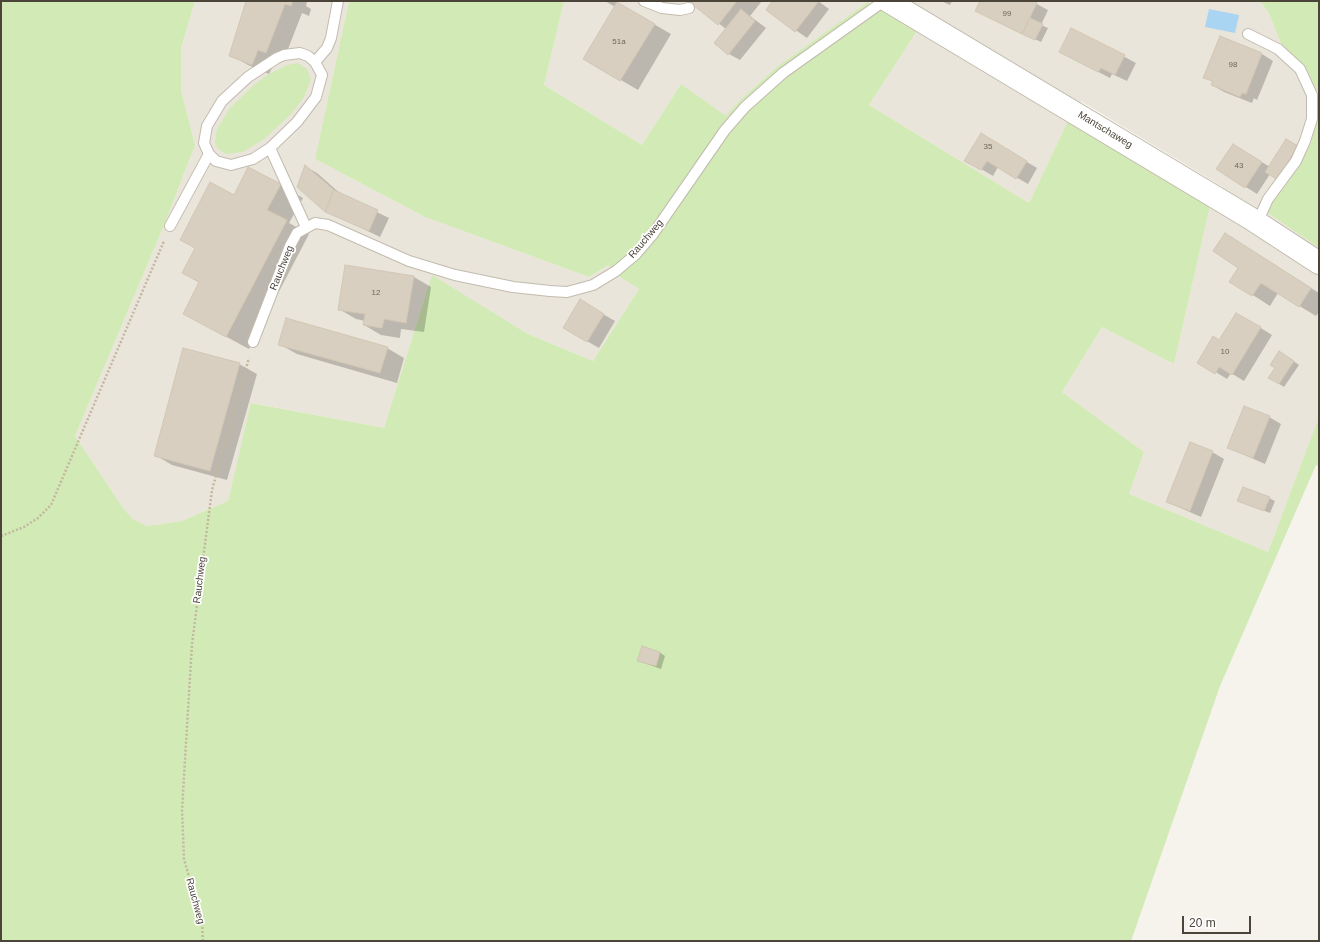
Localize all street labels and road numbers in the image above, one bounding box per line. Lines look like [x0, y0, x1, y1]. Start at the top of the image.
street label: Mantschaweg [1075, 109, 1135, 151]
street label: Rauchweg [626, 217, 666, 261]
street label: Rauchweg [268, 244, 296, 292]
street label: Rauchweg [191, 556, 209, 604]
street label: Rauchweg [183, 877, 207, 925]

